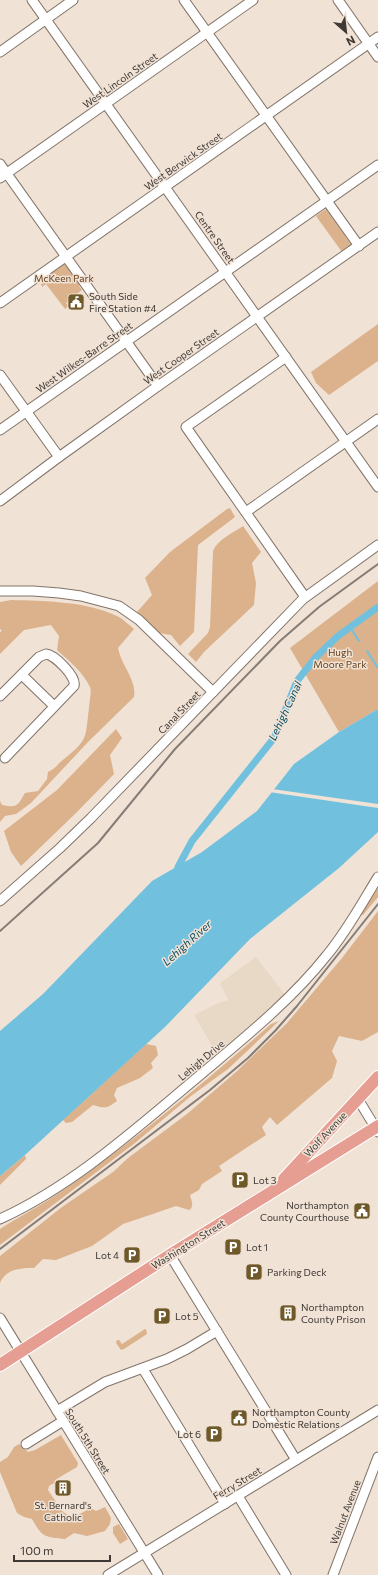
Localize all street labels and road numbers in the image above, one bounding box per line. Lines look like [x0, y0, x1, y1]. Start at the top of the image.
street label: West Lincoln Street [80, 50, 160, 110]
street label: West Berwick Street [142, 130, 224, 192]
street label: Centre Street [193, 208, 237, 266]
street label: West Wilkes-Barre Street [34, 319, 134, 395]
street label: West Cooper Street [141, 325, 221, 387]
street label: Canal Street [155, 688, 203, 736]
street label: Lehigh Drive [175, 1037, 227, 1083]
street label: Wolf Avenue [301, 1109, 349, 1159]
street label: Washington Street [149, 1216, 227, 1272]
street label: South 5th Street [63, 1406, 113, 1476]
street label: Ferry Street [211, 1464, 263, 1502]
street label: Walnut Avenue [327, 1478, 363, 1546]

